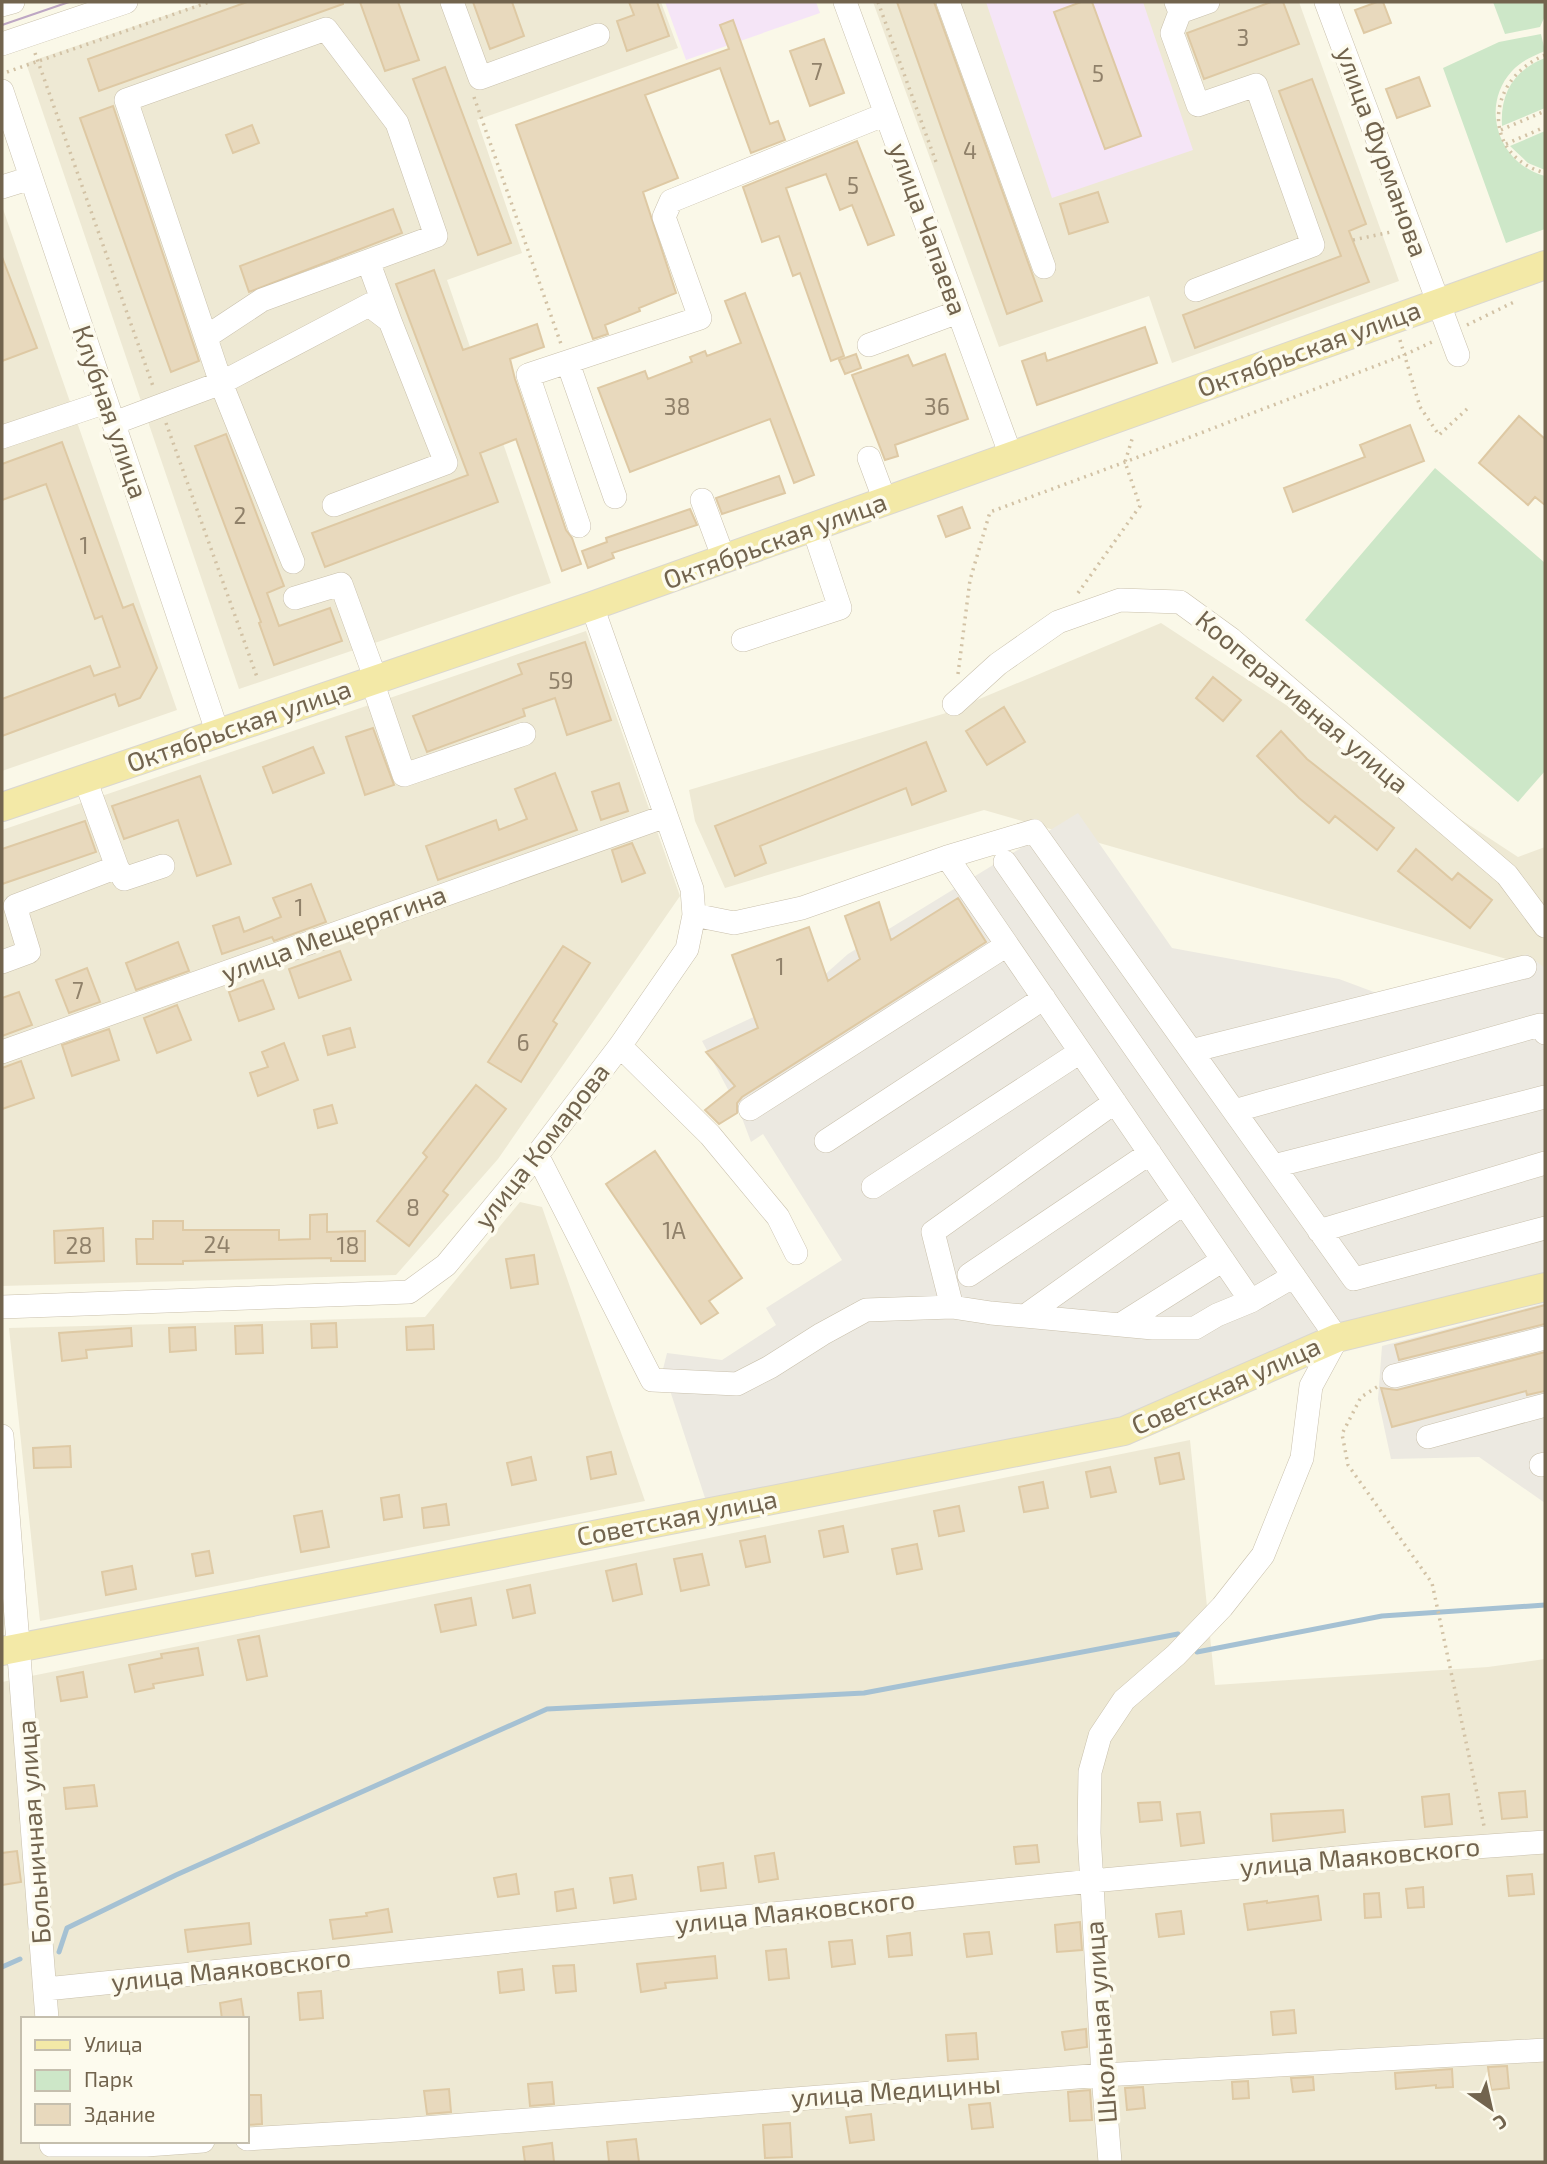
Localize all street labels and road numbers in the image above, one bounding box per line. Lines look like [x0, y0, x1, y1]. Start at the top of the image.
street label: улица Фурманова [1330, 42, 1436, 261]
street label: улица Чапаева [883, 138, 975, 319]
street label: Октябрьская улица [1193, 293, 1425, 403]
street label: Клубная улица [66, 321, 156, 502]
street label: Октябрьская улица [659, 485, 891, 595]
street label: Кооперативная улица [1190, 603, 1416, 800]
street label: Октябрьская улица [122, 672, 355, 778]
street label: улица Мещерягина [217, 878, 450, 989]
street label: улица Комарова [467, 1056, 616, 1235]
street label: Советская улица [1126, 1329, 1325, 1441]
street label: Советская улица [574, 1482, 780, 1552]
street label: Больничная улица [9, 1719, 57, 1945]
street label: улица Маяковского [1239, 1830, 1481, 1882]
street label: улица Маяковского [673, 1883, 916, 1940]
street label: Школьная улица [1077, 1920, 1123, 2124]
street label: улица Маяковского [109, 1941, 352, 1998]
street label: улица Медицины [790, 2067, 1002, 2113]

